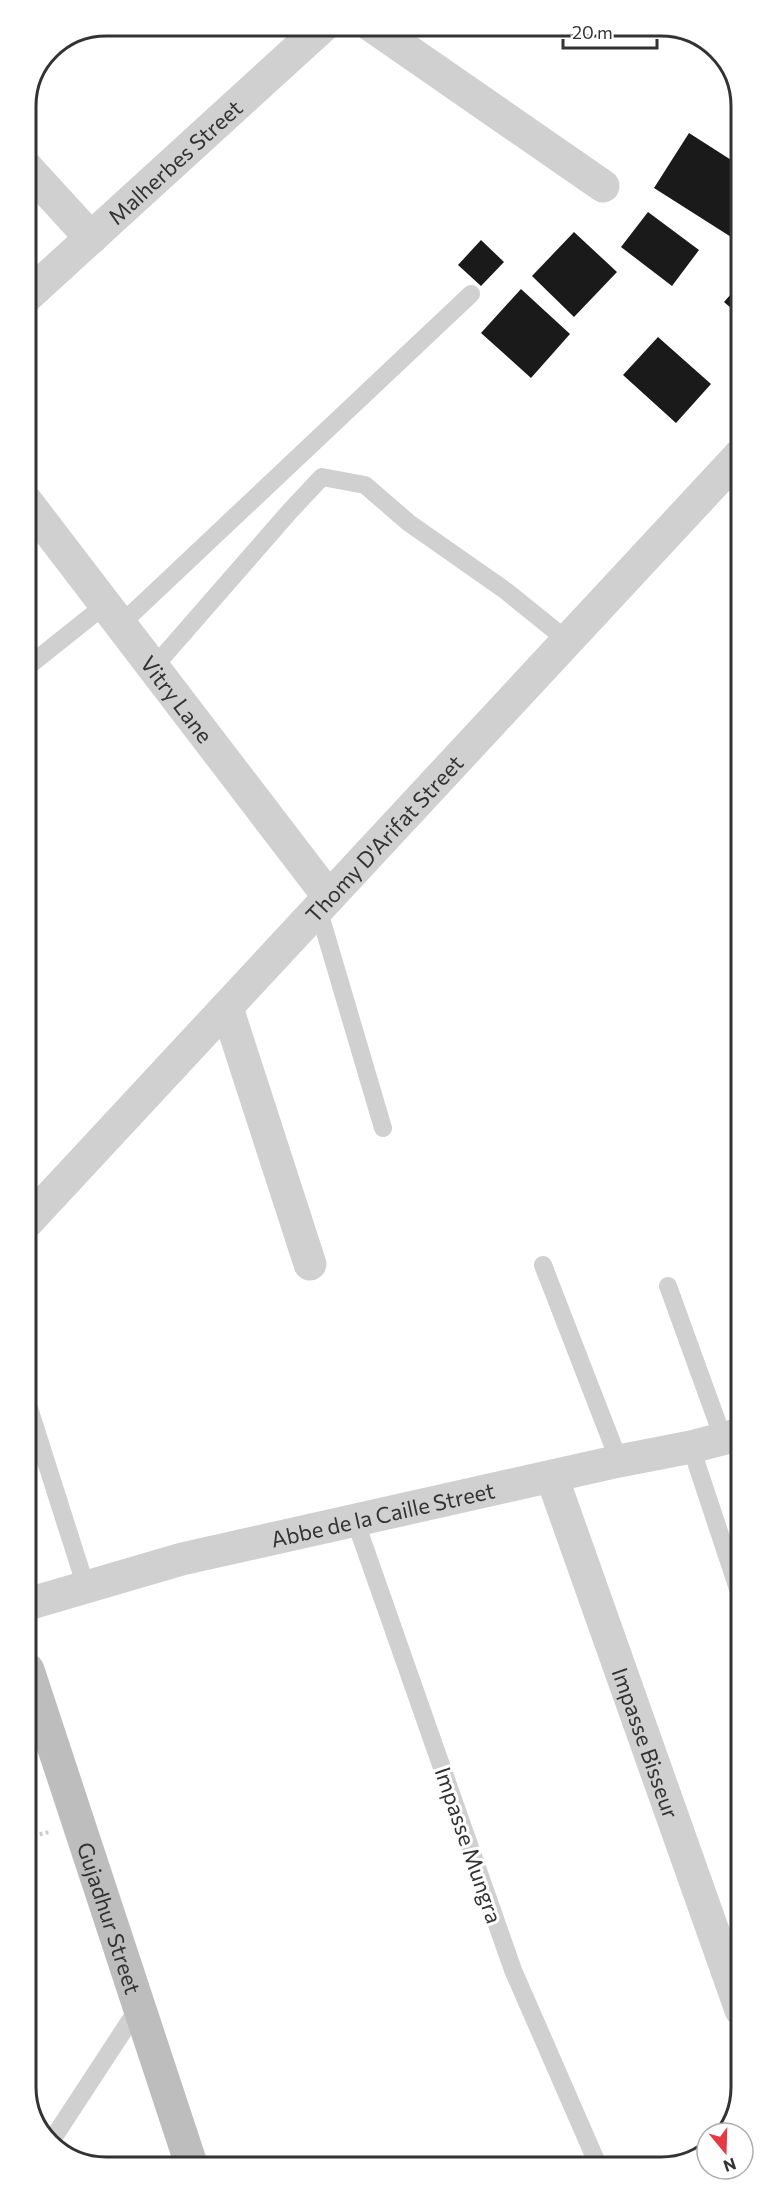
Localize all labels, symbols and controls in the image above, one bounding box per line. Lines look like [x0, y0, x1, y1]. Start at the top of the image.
scale bar [563, 12, 658, 50]
text: 20 m [572, 21, 613, 43]
street label: Malherbes Street [102, 94, 247, 229]
street label: Vitry Lane [135, 650, 219, 748]
street label: Thomy D'Arifat Street [299, 749, 468, 928]
street label: Abbe de la Caille Street [268, 1476, 497, 1552]
street label: Impasse Bisseur [607, 1664, 685, 1822]
street label: Impasse Mungra [430, 1763, 508, 1927]
street label: Gujadhur Street [72, 1838, 147, 1997]
north arrow [695, 2121, 755, 2181]
text: N [721, 2155, 739, 2177]

